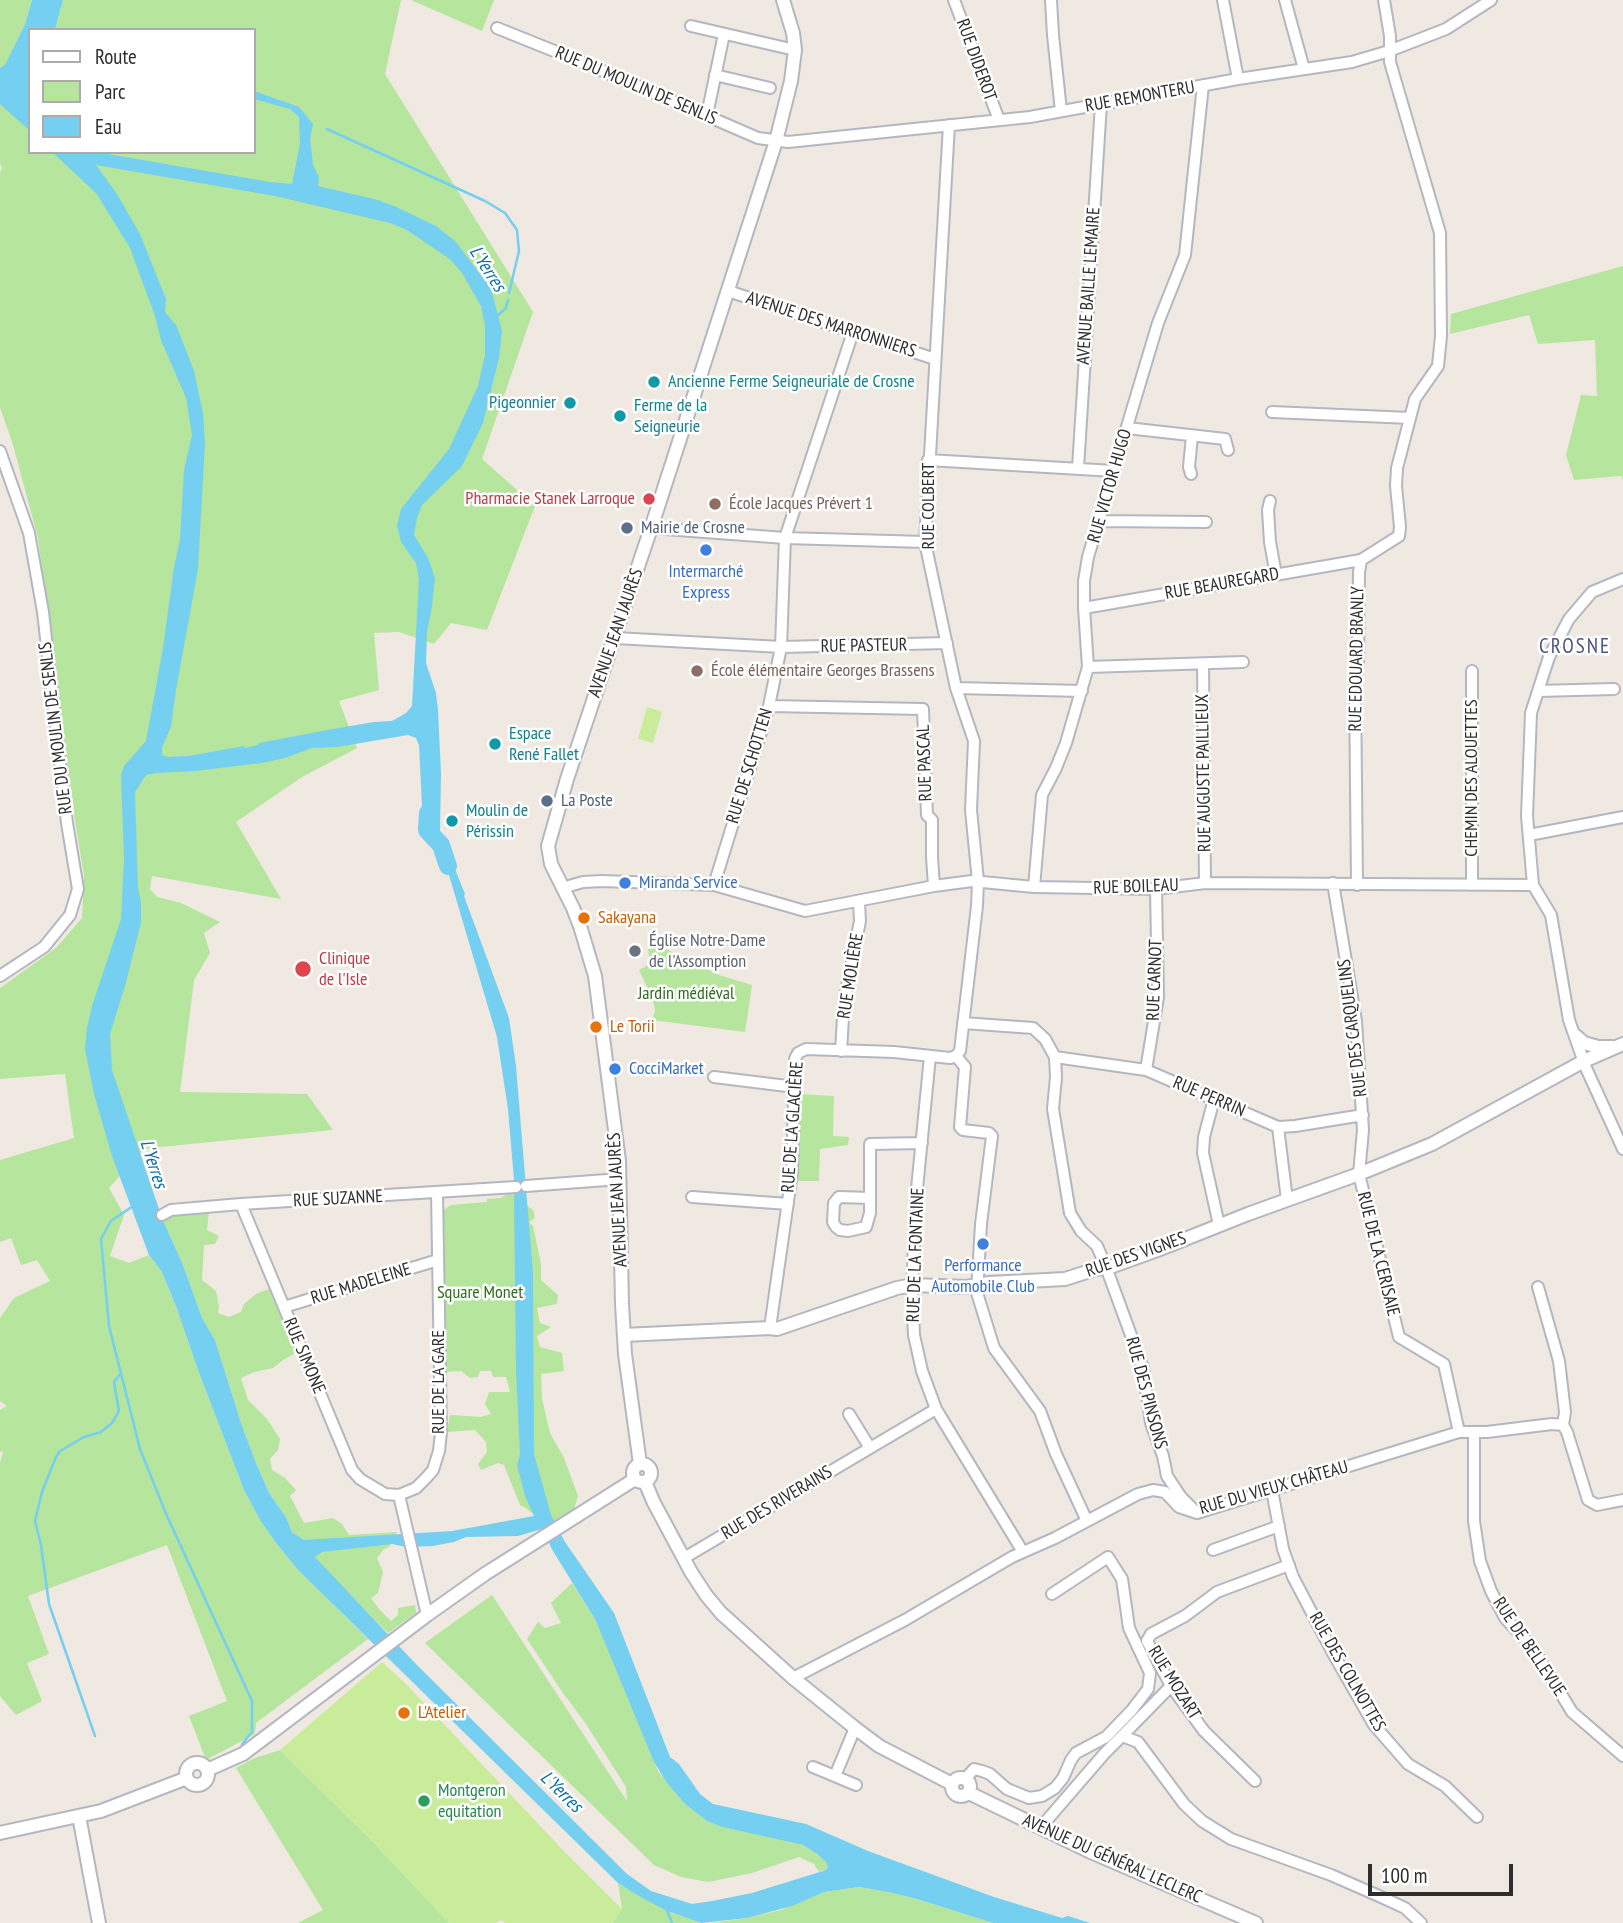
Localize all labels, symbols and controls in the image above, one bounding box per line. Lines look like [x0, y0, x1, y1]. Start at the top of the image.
street label: RUE DIDEROT [951, 16, 1001, 104]
legend [28, 28, 256, 154]
street label: RUE DU MOULIN DE SENLIS [552, 42, 720, 130]
text: Route [95, 43, 137, 70]
street label: RUE REMONTERU [1084, 77, 1196, 117]
text: Parc [95, 78, 126, 105]
text: Eau [95, 113, 122, 140]
street label: AVENUE BAILLE LEMAIRE [1073, 207, 1105, 365]
water label: L'Yerres [464, 242, 510, 296]
street label: AVENUE DES MARRONNIERS [743, 287, 919, 363]
place label: Ancienne Ferme Seigneuriale de Crosne [668, 371, 915, 393]
marker: Ancienne Ferme Seigneuriale de Crosne [646, 374, 662, 390]
place label: Pigeonnier [489, 392, 556, 414]
marker: Pigeonnier [562, 395, 578, 411]
place label: Ferme de la Seigneurie [634, 395, 707, 438]
marker: Ferme de la Seigneurie [612, 408, 628, 424]
street label: RUE VICTOR HUGO [1083, 427, 1137, 545]
street label: RUE COLBERT [918, 463, 940, 549]
place label: Pharmacie Stanek Larroque [465, 488, 635, 510]
marker: Pharmacie Stanek Larroque [641, 491, 657, 507]
place label: École Jacques Prévert 1 [729, 493, 873, 515]
marker: École Jacques Prévert 1 [707, 496, 723, 512]
place label: Mairie de Crosne [641, 517, 745, 539]
marker: Mairie de Crosne [619, 520, 635, 536]
marker: Intermarché Express [698, 542, 714, 558]
place label: Intermarché Express [669, 561, 743, 604]
street label: RUE BEAUREGARD [1163, 563, 1281, 605]
street label: AVENUE JEAN JAURÈS [584, 566, 648, 700]
street label: RUE EDOUARD BRANLY [1345, 586, 1369, 732]
street label: RUE PASTEUR [820, 634, 908, 658]
district label: CROSNE [1540, 634, 1610, 660]
street label: RUE DU MOULIN DE SENLIS [35, 641, 77, 815]
place label: École élémentaire Georges Brassens [711, 660, 935, 682]
marker: École élémentaire Georges Brassens [689, 663, 705, 679]
street label: RUE AUGUSTE PAILLIEUX [1192, 694, 1216, 852]
street label: CHEMIN DES ALOUETTES [1461, 699, 1483, 857]
street label: RUE DE SCHOTTEN [722, 706, 778, 826]
place label: Espace René Fallet [509, 723, 579, 766]
street label: RUE PASCAL [913, 724, 937, 802]
marker: Espace René Fallet [487, 736, 503, 752]
place label: La Poste [561, 790, 613, 812]
marker: La Poste [539, 793, 555, 809]
place label: Moulin de Périssin [466, 800, 528, 842]
marker: Moulin de Périssin [444, 813, 460, 829]
place label: Miranda Service [639, 872, 738, 894]
marker: Miranda Service [617, 875, 633, 891]
street label: RUE BOILEAU [1093, 875, 1179, 899]
place label: Sakayana [598, 907, 656, 929]
marker: Sakayana [576, 910, 592, 926]
place label: Église Notre-Dame de l'Assomption [649, 930, 766, 972]
street label: RUE MOLIÈRE [834, 932, 868, 1020]
street label: RUE CARNOT [1143, 939, 1167, 1021]
marker: Église Notre-Dame de l'Assomption [627, 943, 643, 959]
place label: Clinique de l'Isle [319, 948, 370, 990]
street label: RUE DES CARQUELINS [1334, 958, 1372, 1098]
marker: Clinique de l'Isle [293, 959, 313, 979]
park label: Jardin médiéval [638, 983, 734, 1005]
place label: Le Torii [610, 1016, 655, 1038]
marker: Le Torii [588, 1019, 604, 1035]
place label: CocciMarket [629, 1058, 704, 1080]
marker: CocciMarket [607, 1061, 623, 1077]
street label: RUE DE LA GLACIÈRE [778, 1061, 808, 1193]
street label: RUE PERRIN [1170, 1072, 1248, 1122]
street label: AVENUE JEAN JAURÈS [604, 1132, 632, 1268]
water label: L'Yerres [134, 1137, 172, 1191]
street label: RUE SUZANNE [293, 1186, 383, 1212]
street label: RUE DE LA FONTAINE [903, 1187, 929, 1323]
street label: RUE DE LA CERISAIE [1352, 1190, 1404, 1318]
street label: RUE DES VIGNES [1083, 1228, 1189, 1282]
marker: Performance Automobile Club [975, 1236, 991, 1252]
place label: Performance Automobile Club [931, 1255, 1035, 1298]
street label: RUE MADELEINE [308, 1259, 414, 1309]
park label: Square Monet [437, 1282, 523, 1304]
street label: RUE SIMONE [278, 1315, 330, 1397]
street label: RUE DE LA GARE [428, 1330, 450, 1434]
street label: RUE DES PINSONS [1121, 1335, 1171, 1451]
street label: RUE DU VIEUX CHÂTEAU [1197, 1456, 1351, 1520]
street label: RUE DES RIVERAINS [718, 1461, 836, 1545]
street label: RUE DE BELLEVUE [1488, 1593, 1570, 1701]
street label: RUE DES COLNOTTES [1304, 1608, 1390, 1736]
street label: RUE MOZART [1143, 1642, 1205, 1724]
place label: L'Atelier [418, 1702, 466, 1724]
marker: L'Atelier [396, 1705, 412, 1721]
water label: L'Yerres [535, 1767, 587, 1817]
place label: Montgeron equitation [438, 1780, 506, 1823]
marker: Montgeron equitation [416, 1793, 432, 1809]
street label: AVENUE DU GÉNÉRAL LECLERC [1019, 1810, 1205, 1908]
scale bar [1371, 1850, 1516, 1894]
text: 100 m [1381, 1862, 1427, 1889]

